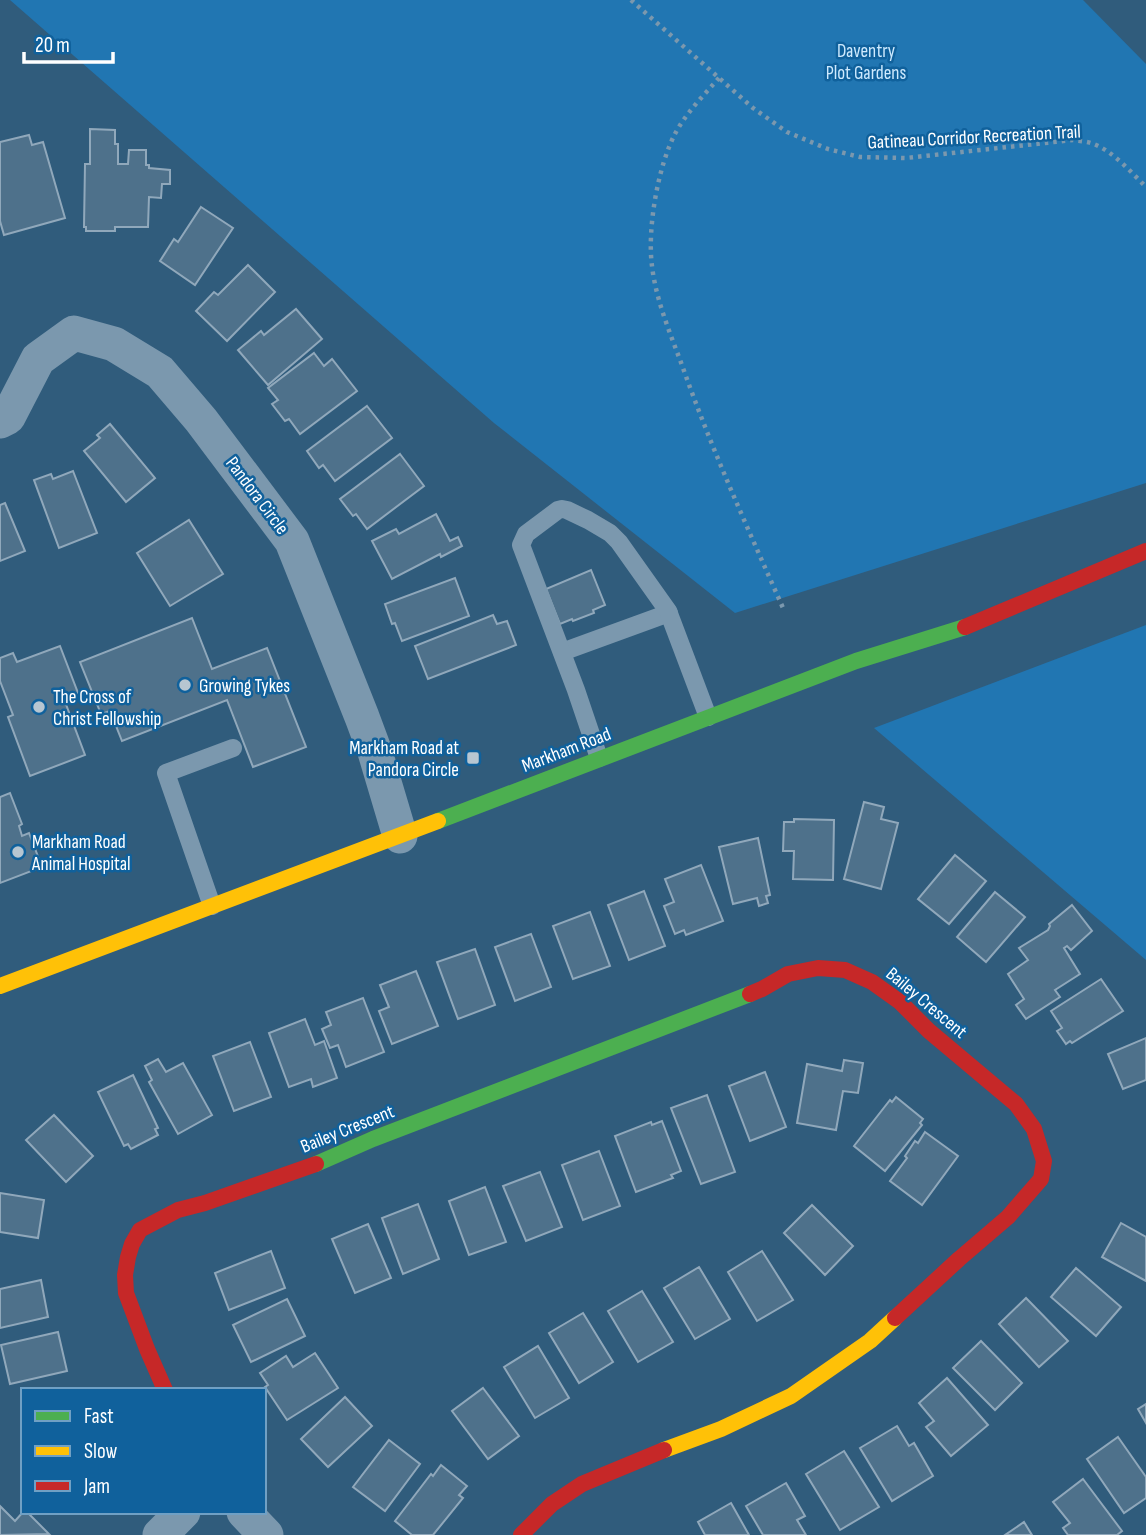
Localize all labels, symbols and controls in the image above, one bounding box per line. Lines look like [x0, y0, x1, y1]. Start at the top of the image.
scale bar [24, 21, 114, 65]
text: 20 m [35, 33, 70, 58]
park label: Daventry Plot Gardens [826, 40, 906, 85]
street label: Gatineau Corridor Recreation Trail [867, 120, 1081, 155]
street label: Pandora Circle [220, 453, 293, 539]
place label: Growing Tykes [199, 675, 290, 698]
marker: Growing Tykes [177, 677, 193, 693]
place label: The Cross of Christ Fellowship [53, 686, 161, 731]
marker: The Cross of Christ Fellowship [31, 699, 47, 715]
street label: Markham Road [519, 723, 614, 778]
place label: Markham Road at Pandora Circle [349, 737, 459, 782]
marker: Markham Road at Pandora Circle [465, 750, 481, 766]
place label: Markham Road Animal Hospital [31, 831, 131, 876]
marker: Markham Road Animal Hospital [10, 844, 26, 860]
street label: Bailey Crescent [881, 963, 971, 1044]
street label: Bailey Crescent [297, 1100, 398, 1159]
legend [21, 1388, 266, 1514]
text: Fast [84, 1404, 114, 1429]
text: Slow [84, 1439, 118, 1464]
text: Jam [83, 1474, 110, 1499]

